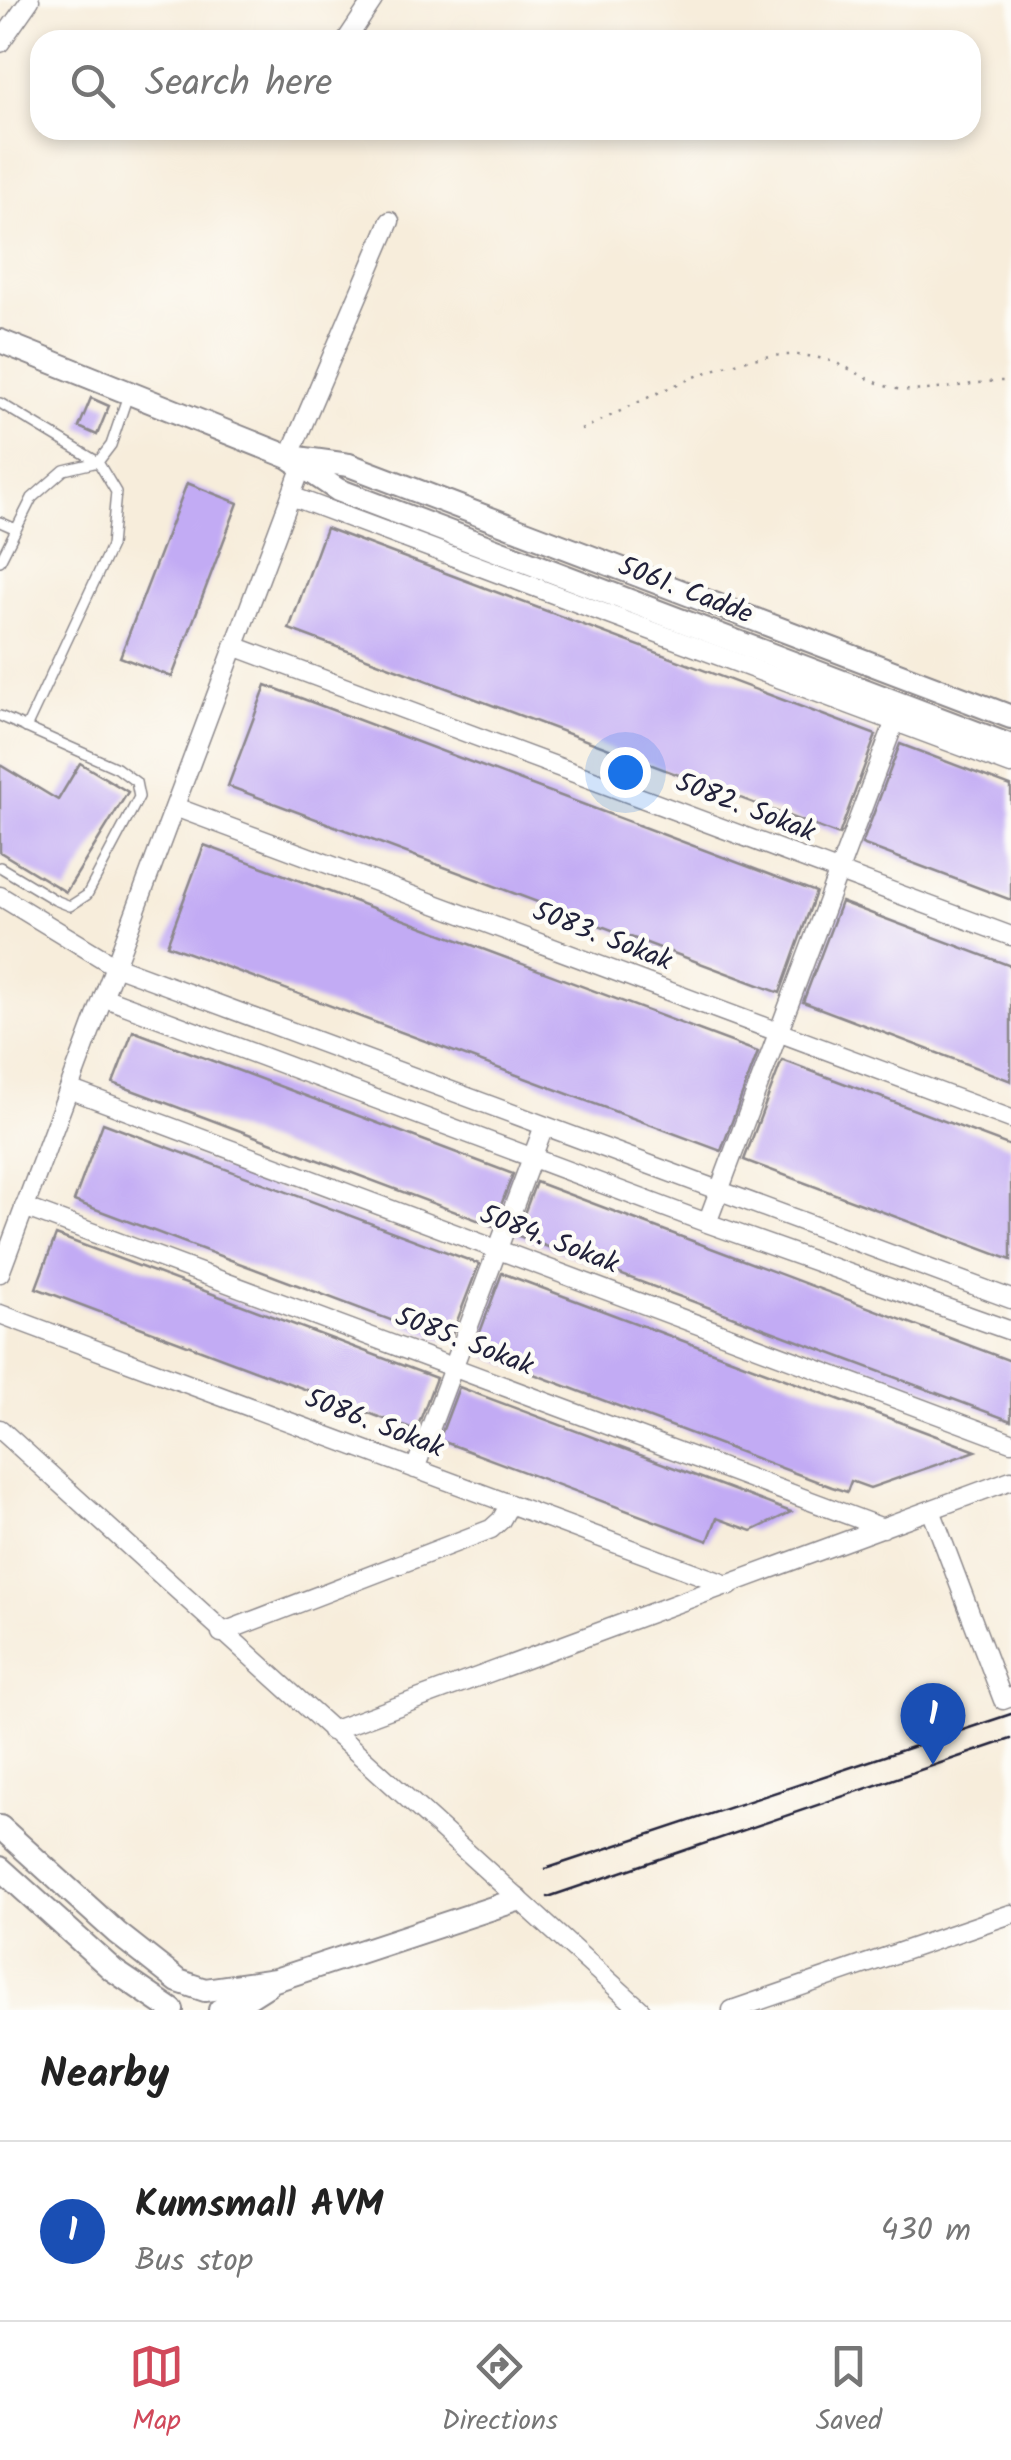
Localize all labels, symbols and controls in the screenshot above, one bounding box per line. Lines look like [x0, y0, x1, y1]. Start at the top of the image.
search box [30, 30, 981, 140]
text: Search here [145, 55, 332, 115]
icon: search [65, 58, 120, 113]
street label: 5061. Cadde [611, 545, 760, 638]
your location [600, 747, 651, 798]
street label: 5082. Sokak [668, 761, 822, 856]
street label: 5083. Sokak [525, 890, 679, 985]
street label: 5084. Sokak [473, 1193, 626, 1287]
street label: 5085. Sokak [388, 1295, 541, 1389]
street label: 5086. Sokak [298, 1377, 451, 1472]
pin: 1 [900, 1682, 966, 1765]
text: Nearby [40, 2042, 169, 2109]
text: Kumsmall AVM [135, 2176, 383, 2236]
text: 1 [68, 2206, 77, 2257]
text: 430 m [881, 2206, 971, 2257]
text: Bus stop [135, 2236, 253, 2287]
tab: Map [129, 2339, 184, 2444]
tab: Directions [442, 2339, 558, 2444]
tab: Saved [816, 2339, 882, 2444]

